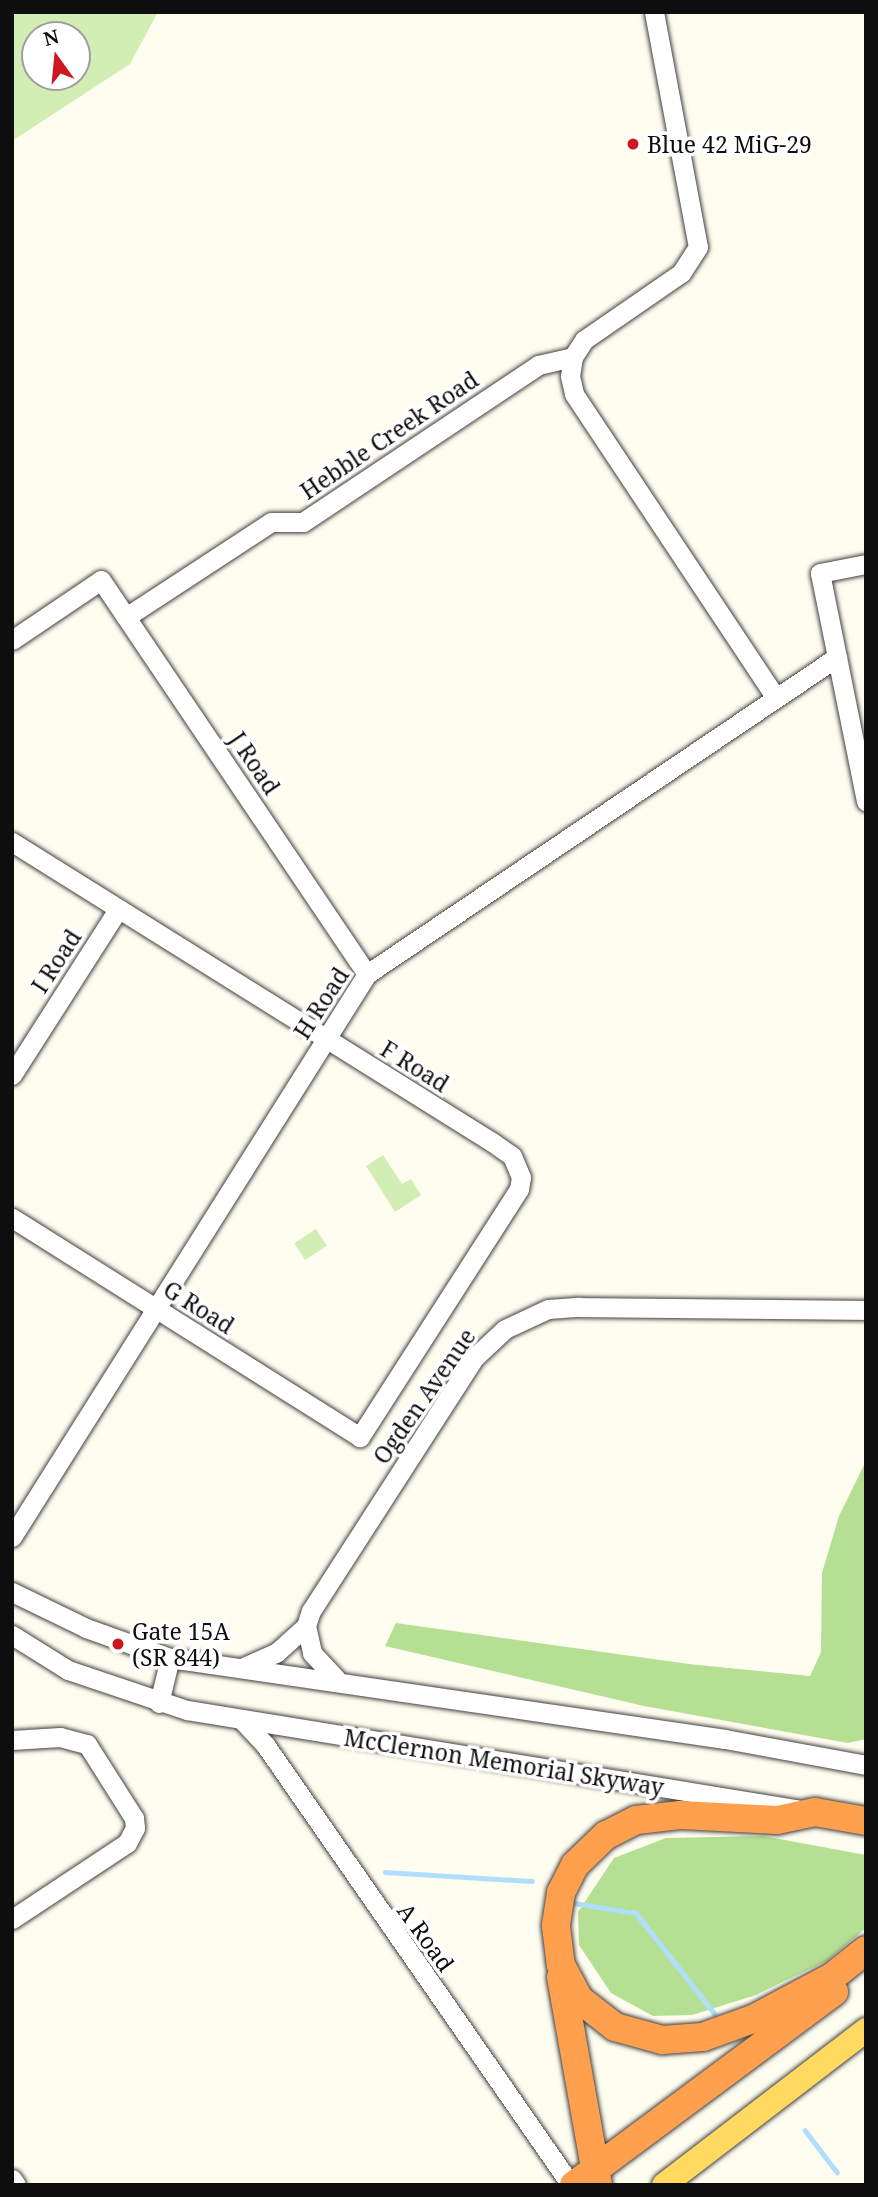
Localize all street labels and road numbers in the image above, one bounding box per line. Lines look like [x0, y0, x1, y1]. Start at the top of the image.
street label: Hebble Creek Road [295, 365, 483, 505]
street label: J Road [224, 726, 286, 800]
street label: I Road [25, 924, 87, 998]
street label: H Road [288, 962, 354, 1044]
street label: F Road [376, 1034, 454, 1098]
street label: G Road [159, 1275, 239, 1339]
street label: Ogden Avenue [367, 1323, 481, 1469]
street label: McClernon Memorial Skyway [342, 1723, 666, 1801]
street label: A Road [392, 1897, 460, 1977]

